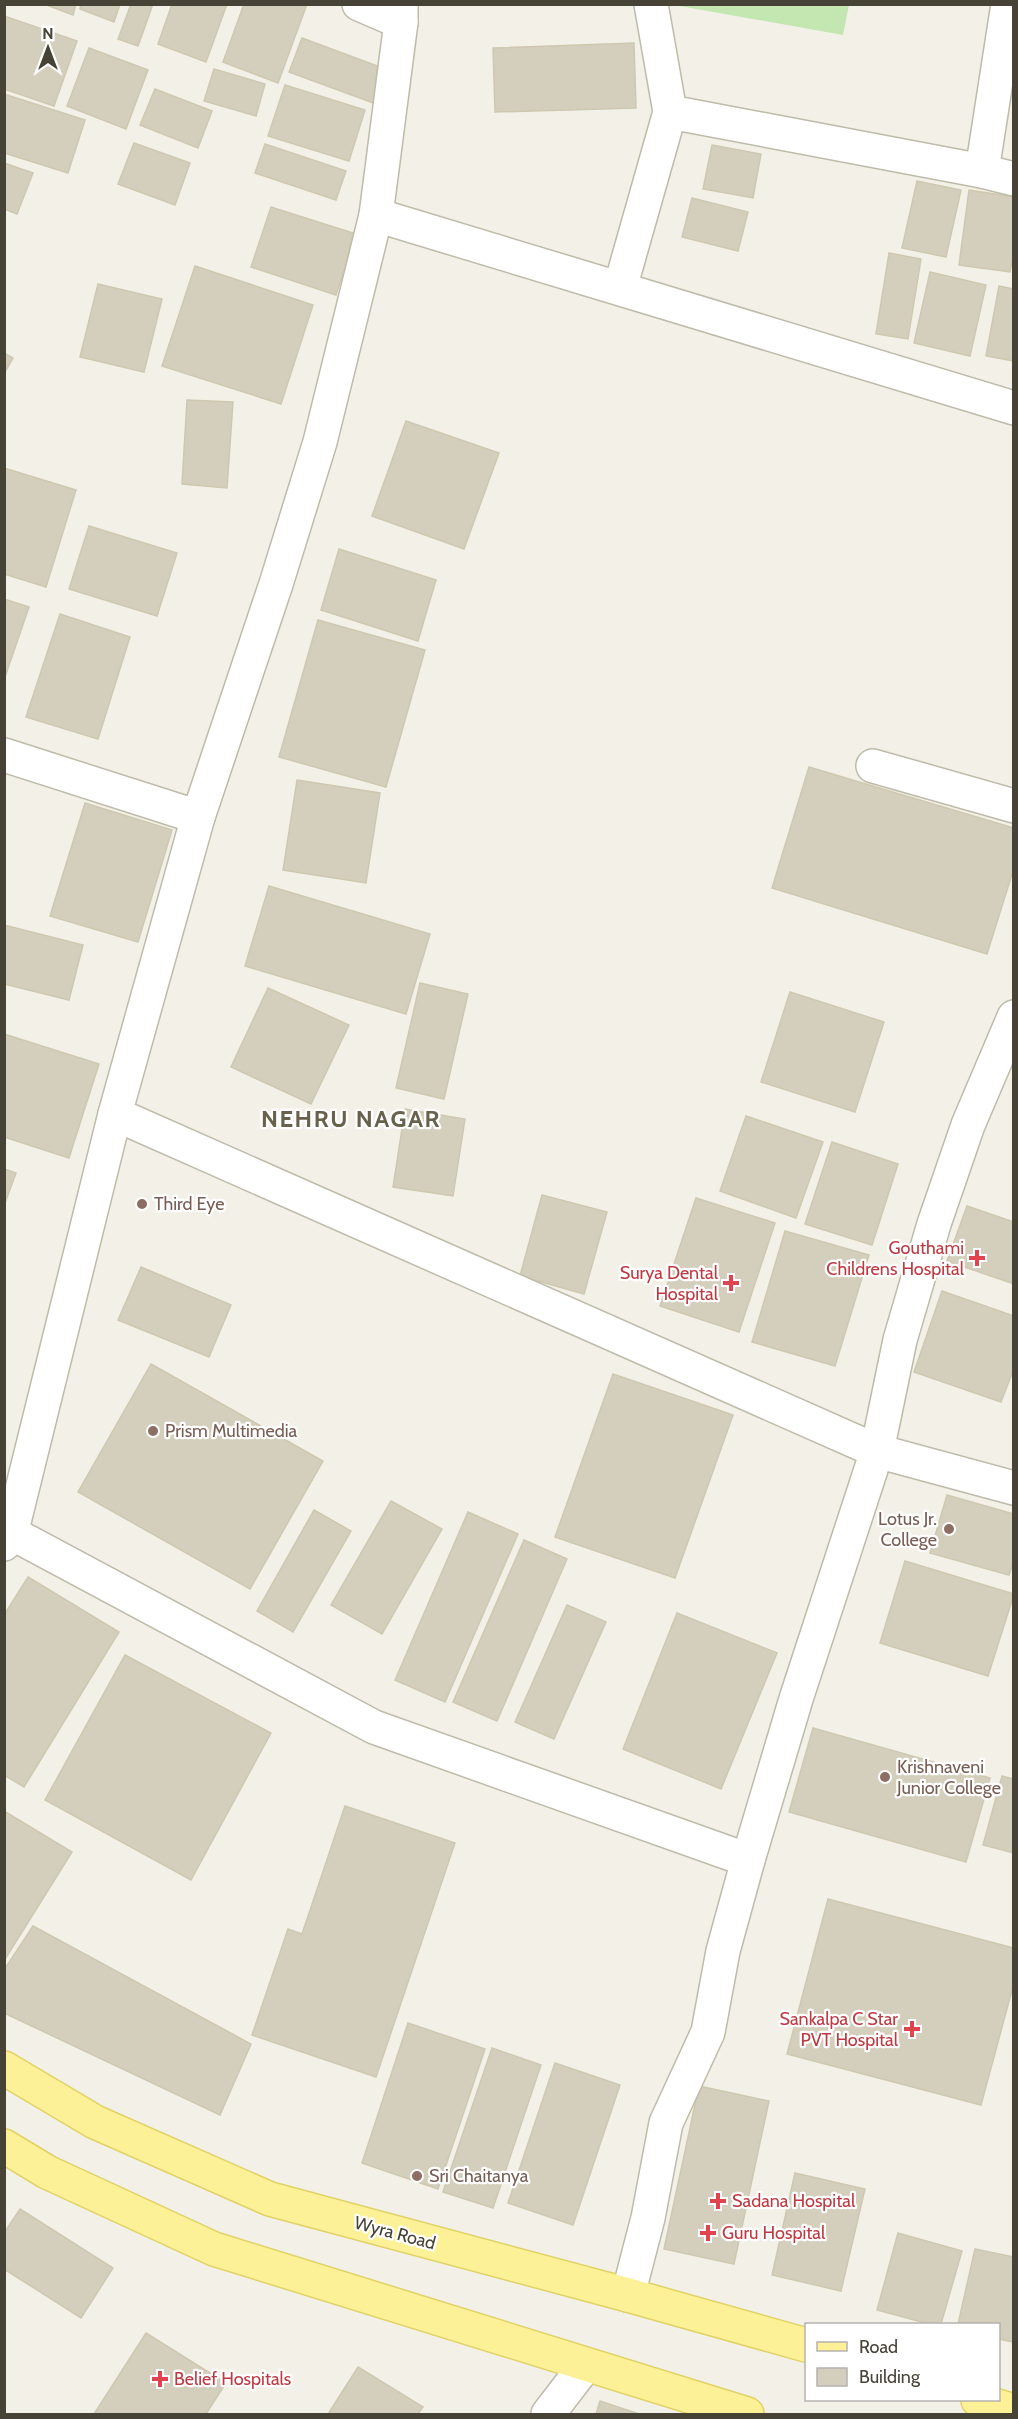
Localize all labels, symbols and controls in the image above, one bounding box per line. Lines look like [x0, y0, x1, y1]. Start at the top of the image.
north arrow [18, 18, 78, 78]
text: N [42, 24, 54, 43]
district label: NEHRU NAGAR [261, 1104, 441, 1133]
place label: Third Eye [154, 1193, 224, 1215]
marker: Third Eye [135, 1197, 149, 1211]
place label: Gouthami Childrens Hospital [826, 1237, 965, 1280]
marker: Gouthami Childrens Hospital [968, 1249, 986, 1267]
place label: Surya Dental Hospital [620, 1262, 719, 1305]
marker: Surya Dental Hospital [722, 1274, 740, 1292]
place label: Prism Multimedia [165, 1420, 298, 1442]
marker: Prism Multimedia [146, 1424, 160, 1438]
place label: Lotus Jr. College [878, 1508, 937, 1551]
marker: Lotus Jr. College [942, 1522, 956, 1536]
place label: Krishnaveni Junior College [896, 1756, 1001, 1799]
marker: Krishnaveni Junior College [878, 1770, 892, 1784]
place label: Sankalpa C Star PVT Hospital [779, 2008, 899, 2051]
marker: Sankalpa C Star PVT Hospital [903, 2020, 921, 2038]
place label: Sri Chaitanya [429, 2165, 529, 2187]
marker: Sri Chaitanya [410, 2169, 424, 2183]
place label: Sadana Hospital [732, 2190, 856, 2212]
marker: Sadana Hospital [709, 2192, 727, 2210]
street label: Wyra Road [352, 2212, 438, 2254]
place label: Guru Hospital [722, 2222, 826, 2244]
marker: Guru Hospital [699, 2224, 717, 2242]
legend [805, 2323, 1000, 2401]
text: Road [859, 2336, 898, 2358]
text: Building [859, 2366, 921, 2388]
place label: Belief Hospitals [174, 2368, 291, 2390]
marker: Belief Hospitals [151, 2370, 169, 2388]

